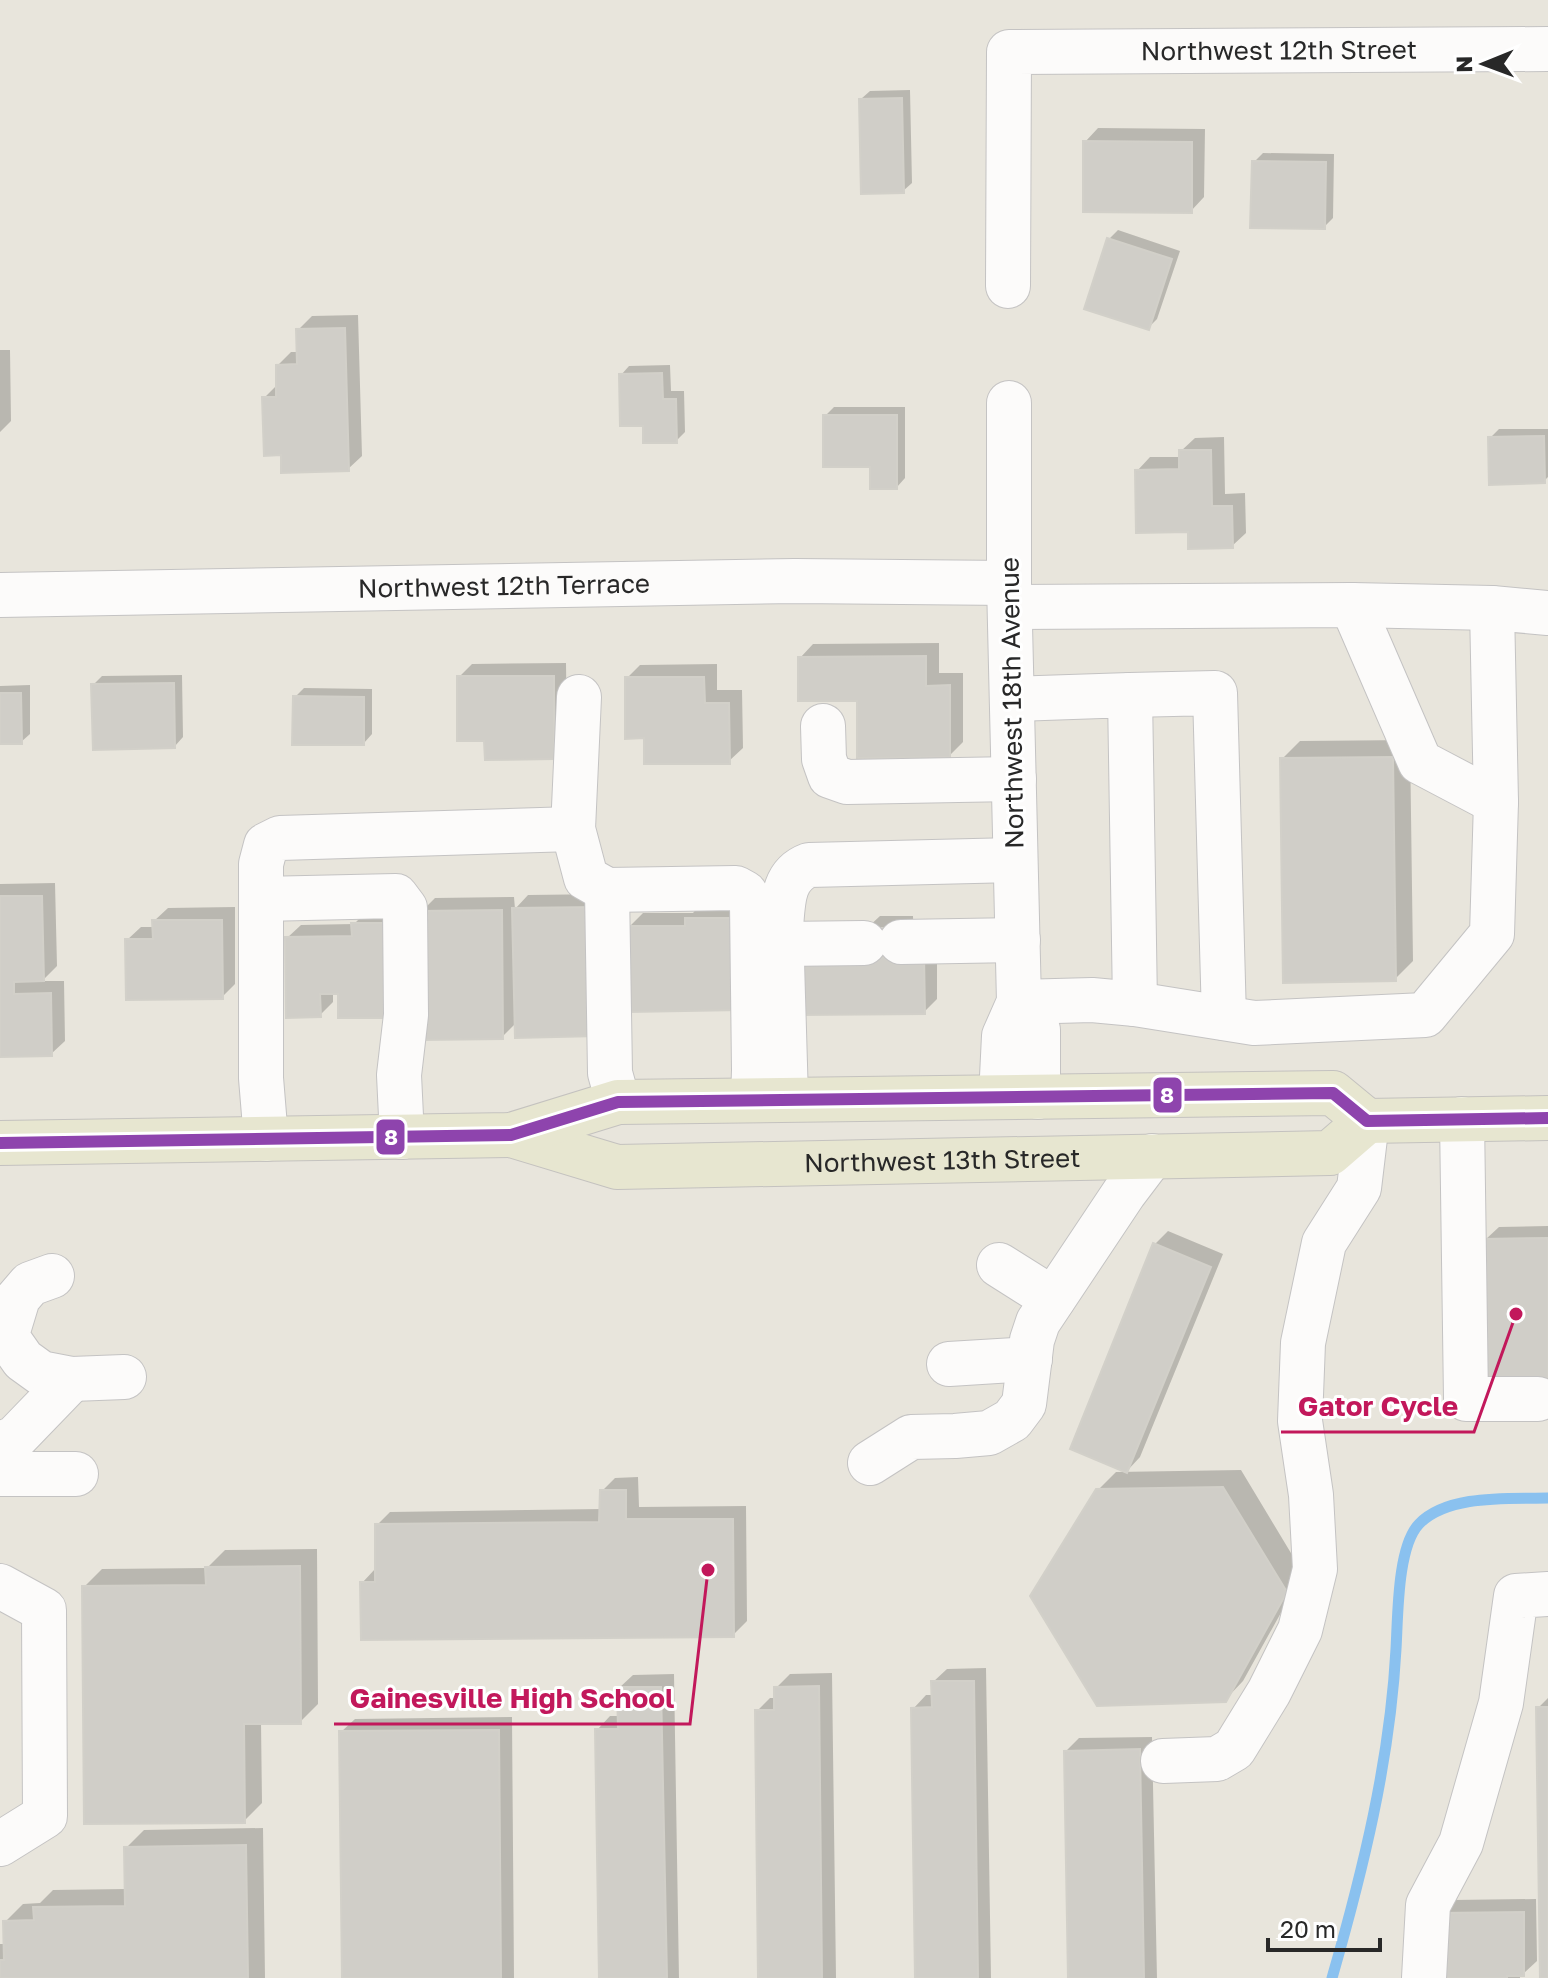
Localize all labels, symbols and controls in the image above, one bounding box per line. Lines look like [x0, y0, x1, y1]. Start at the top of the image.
north arrow [1444, 24, 1524, 104]
street label: Northwest 12th Street [1141, 34, 1417, 66]
text: N [1450, 56, 1477, 73]
street label: Northwest 18th Avenue [993, 557, 1030, 849]
street label: Northwest 12th Terrace [358, 568, 650, 604]
line badge: 8 [1152, 1076, 1183, 1114]
text: 8 [1160, 1081, 1174, 1108]
line badge: 8 [375, 1118, 406, 1156]
text: 8 [384, 1123, 398, 1150]
street label: Northwest 13th Street [804, 1142, 1081, 1178]
callout: Gator Cycle [1281, 1380, 1474, 1432]
text: Gator Cycle [1298, 1389, 1458, 1422]
callout: Gainesville High School [334, 1672, 690, 1724]
text: Gainesville High School [350, 1681, 674, 1714]
scale bar [1268, 1902, 1380, 1952]
text: 20 m [1280, 1914, 1336, 1943]

